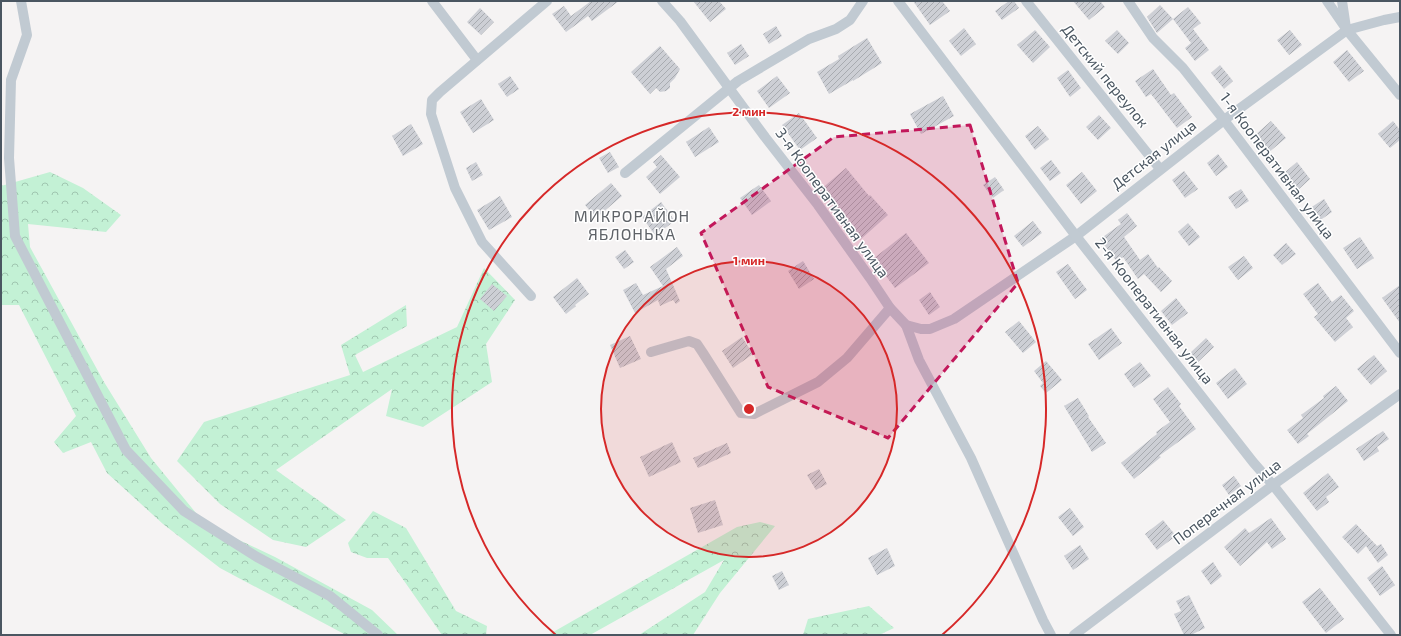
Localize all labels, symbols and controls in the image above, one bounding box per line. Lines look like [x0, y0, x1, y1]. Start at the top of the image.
street label: Детский переулок [1058, 20, 1153, 131]
street label: 1-я Кооперативная улица [1216, 89, 1339, 243]
text: 2 мин [732, 104, 766, 118]
street label: Детская улица [1107, 116, 1200, 194]
street label: 3-я Кооперативная улица [771, 124, 893, 282]
district label: МИКРОРАЙОН ЯБЛОНЬКА [574, 206, 690, 243]
street label: 2-я Кооперативная улица [1091, 233, 1218, 388]
text: 1 мин [733, 253, 765, 267]
centre of rings [742, 402, 756, 416]
street label: Поперечная улица [1169, 455, 1285, 548]

